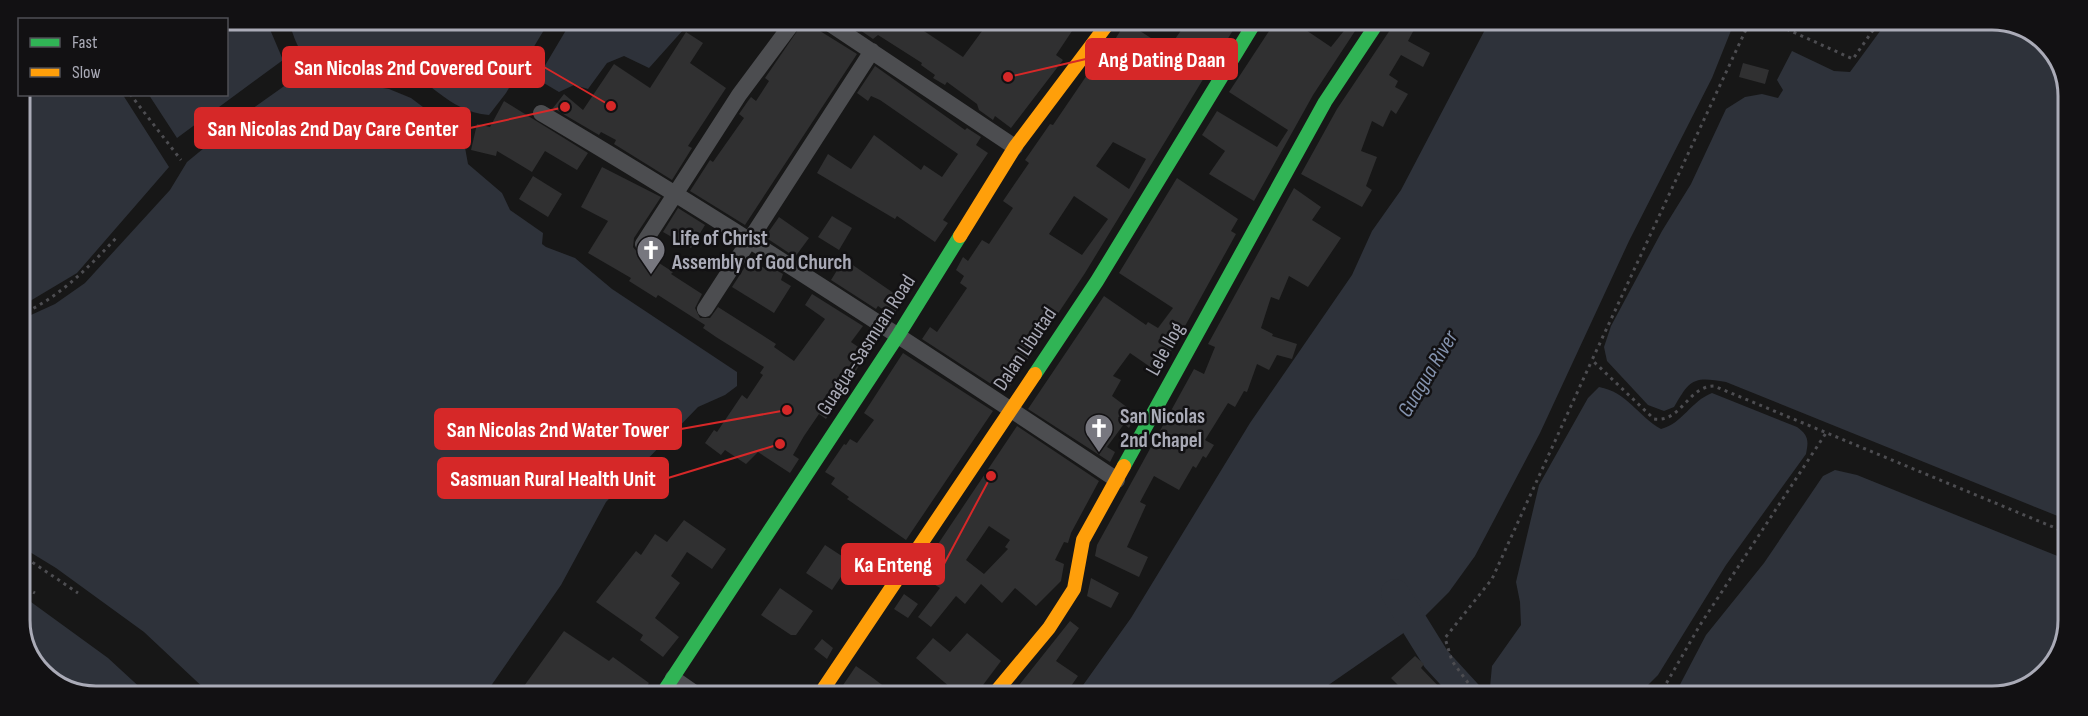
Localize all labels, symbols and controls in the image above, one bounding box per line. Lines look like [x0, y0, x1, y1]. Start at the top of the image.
legend [18, 18, 228, 96]
text: Fast [72, 32, 98, 53]
callout: Ang Dating Daan [1086, 39, 1237, 79]
callout: San Nicolas 2nd Covered Court [283, 47, 544, 87]
text: Ang Dating Daan [1098, 47, 1225, 74]
text: San Nicolas 2nd Covered Court [294, 55, 532, 82]
text: Slow [72, 62, 101, 83]
callout: San Nicolas 2nd Day Care Center [195, 108, 470, 148]
text: San Nicolas 2nd Day Care Center [208, 116, 459, 143]
place label: Life of Christ Assembly of God Church [671, 226, 852, 275]
church icon: Life of Christ Assembly of God Church [635, 234, 667, 276]
street label: Guagua-Sasmuan Road [811, 270, 921, 420]
street label: Dalan Libutad [988, 303, 1062, 395]
street label: Lele Ilog [1140, 318, 1190, 380]
water label: Guagua River [1392, 325, 1465, 422]
place label: San Nicolas 2nd Chapel [1120, 404, 1205, 453]
callout: San Nicolas 2nd Water Tower [435, 409, 681, 449]
church icon: San Nicolas 2nd Chapel [1083, 412, 1115, 454]
text: San Nicolas 2nd Water Tower [447, 417, 669, 444]
callout: Sasmuan Rural Health Unit [438, 458, 668, 498]
text: Sasmuan Rural Health Unit [450, 466, 656, 493]
callout: Ka Enteng [842, 544, 944, 584]
text: Ka Enteng [854, 552, 932, 579]

